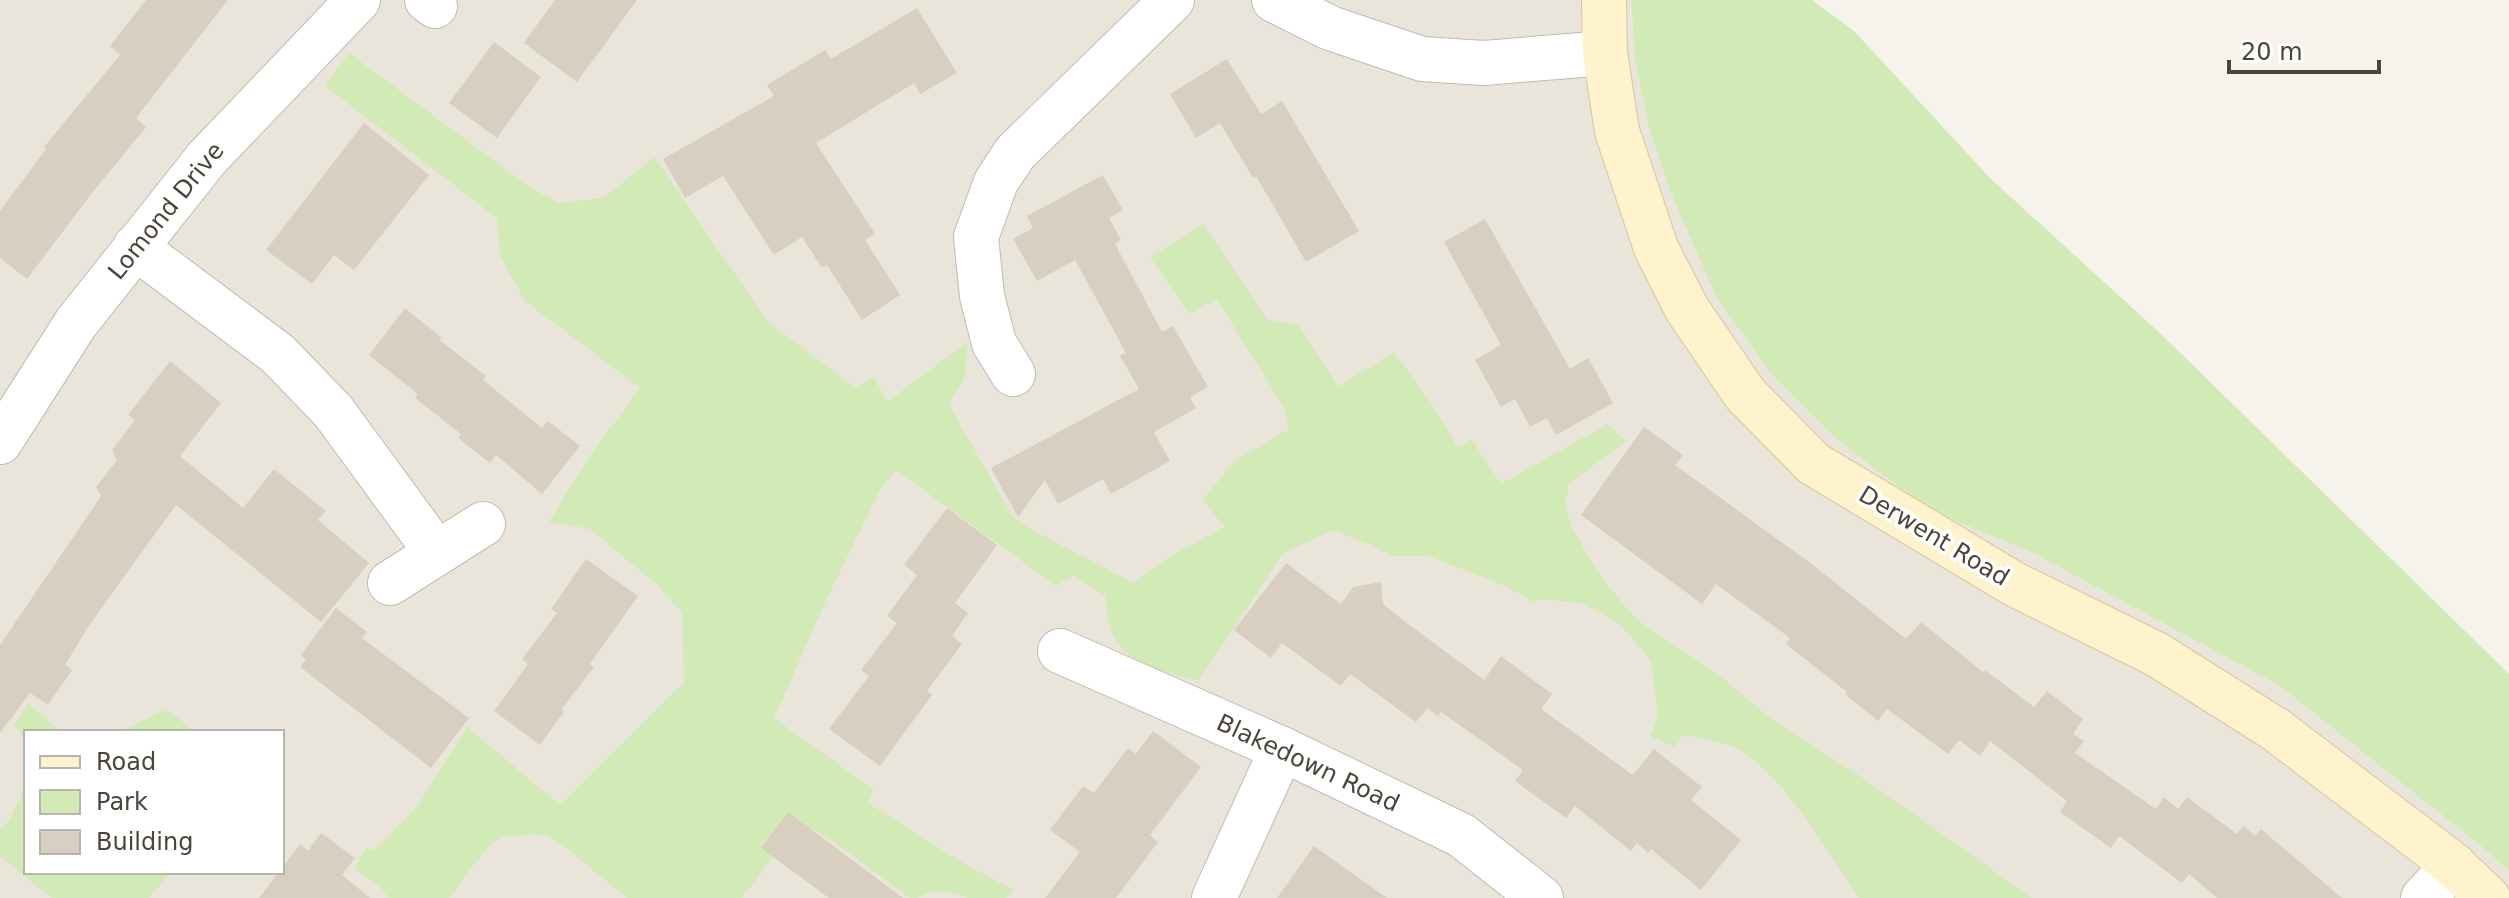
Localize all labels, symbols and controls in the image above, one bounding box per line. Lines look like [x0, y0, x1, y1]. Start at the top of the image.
scale bar [2229, 24, 2379, 74]
text: 20 m [2241, 38, 2303, 66]
street label: Lomond Drive [102, 137, 230, 285]
street label: Derwent Road [1854, 480, 2014, 592]
street label: Blakedown Road [1212, 708, 1404, 818]
legend [24, 730, 284, 874]
text: Road [96, 748, 156, 776]
text: Park [96, 788, 148, 816]
text: Building [96, 828, 193, 856]

